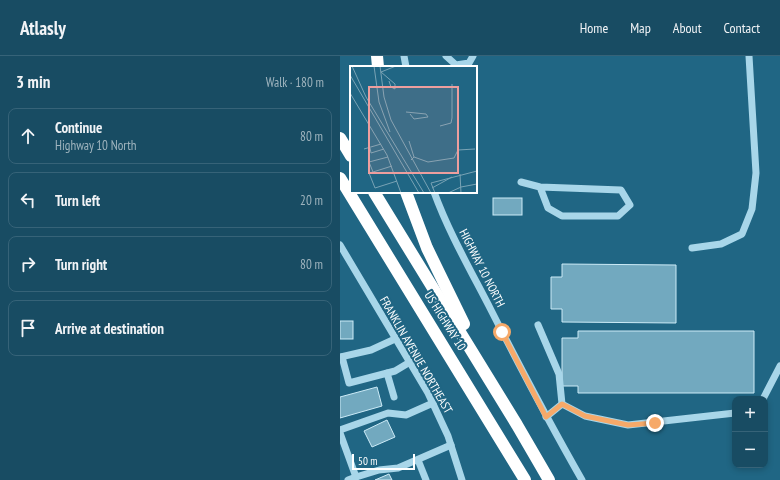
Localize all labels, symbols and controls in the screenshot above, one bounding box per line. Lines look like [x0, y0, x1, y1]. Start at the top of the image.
text: Atlasly [20, 16, 66, 40]
text: Home [580, 19, 608, 37]
text: Map [630, 19, 651, 37]
text: About [673, 19, 702, 37]
text: Contact [724, 19, 760, 37]
inset map [350, 66, 477, 193]
text: 3 min [16, 71, 50, 93]
text: Walk · 180 m [266, 74, 324, 91]
text: Continue [55, 118, 102, 137]
icon: ahead [17, 125, 39, 147]
text: 80 m [300, 128, 323, 145]
text: Highway 10 North [55, 137, 137, 154]
icon: left [17, 189, 39, 211]
text: Turn left [55, 191, 100, 210]
text: 20 m [300, 192, 323, 209]
street label: HIGHWAY 10 NORTH [456, 226, 509, 309]
icon: right [17, 253, 39, 275]
text: Turn right [55, 255, 107, 274]
text: 80 m [300, 256, 323, 273]
street label: US HIGHWAY 10 [421, 288, 469, 353]
street label: FRANKLIN AVENUE NORTHEAST [377, 294, 456, 416]
icon: arrive [17, 317, 39, 339]
text: Arrive at destination [55, 319, 164, 338]
route start [493, 323, 511, 341]
map controls [732, 396, 768, 468]
button: + [732, 396, 768, 432]
route end [646, 414, 664, 432]
button: − [732, 432, 768, 468]
scale bar [352, 452, 415, 471]
text: 50 m [358, 454, 377, 468]

